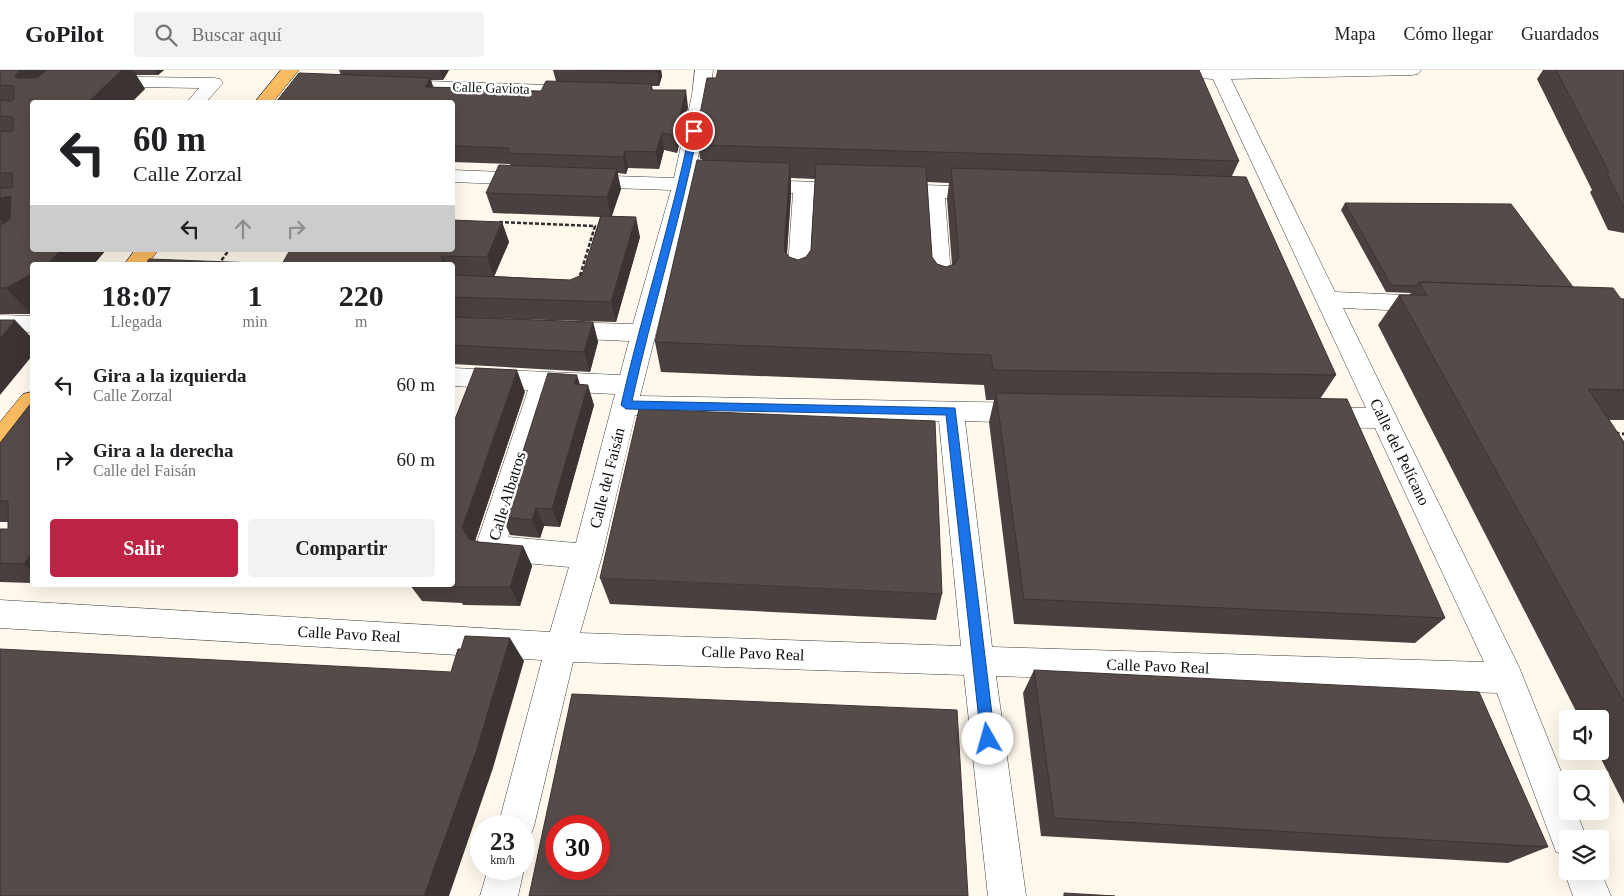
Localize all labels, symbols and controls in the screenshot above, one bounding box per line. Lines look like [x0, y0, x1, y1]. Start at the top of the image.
search box [134, 12, 484, 57]
text: GoPilot [25, 21, 104, 47]
icon: search [152, 21, 180, 49]
text: Buscar aquí [192, 24, 282, 45]
text: Mapa [1335, 24, 1376, 44]
text: Cómo llegar [1404, 24, 1493, 44]
text: Guardados [1521, 24, 1599, 44]
street label: Calle Gaviota [452, 79, 531, 97]
pin [673, 110, 715, 152]
icon: arrive [680, 117, 708, 145]
icon: left [50, 120, 115, 185]
text: 60 m [133, 120, 206, 159]
text: Calle Zorzal [133, 161, 242, 186]
icon: left [176, 215, 204, 243]
icon: ahead [229, 215, 257, 243]
icon: right [282, 215, 310, 243]
text: 18:07 [101, 279, 171, 312]
text: 1 [247, 279, 262, 312]
text: 220 [339, 279, 384, 312]
text: Llegada [111, 313, 162, 330]
text: min [243, 313, 267, 330]
text: m [355, 313, 367, 330]
text: Gira a la izquierda [93, 365, 247, 386]
icon: left [50, 371, 78, 399]
text: 60 m [396, 374, 435, 395]
text: Calle Zorzal [93, 387, 173, 404]
street label: Calle del Pelícano [1367, 396, 1433, 508]
street label: Calle del Faisán [586, 426, 628, 530]
text: Gira a la derecha [93, 440, 234, 461]
icon: right [50, 446, 78, 474]
text: 60 m [396, 449, 435, 470]
street label: Calle Albatros [485, 450, 529, 542]
text: Calle del Faisán [93, 462, 196, 479]
button: Salir [50, 519, 238, 577]
button: Compartir [248, 519, 435, 577]
street label: Calle Pavo Real [297, 623, 401, 645]
street label: Calle Pavo Real [701, 643, 805, 663]
street label: Calle Pavo Real [1106, 656, 1210, 676]
map controls [1559, 710, 1609, 880]
button: sound [1559, 710, 1609, 760]
position arrow [961, 712, 1013, 764]
button: search [1559, 770, 1609, 820]
speed limit sign: 30 [545, 815, 610, 880]
text: 23 [490, 828, 515, 855]
button: layers [1559, 830, 1609, 880]
text: km/h [490, 853, 515, 867]

